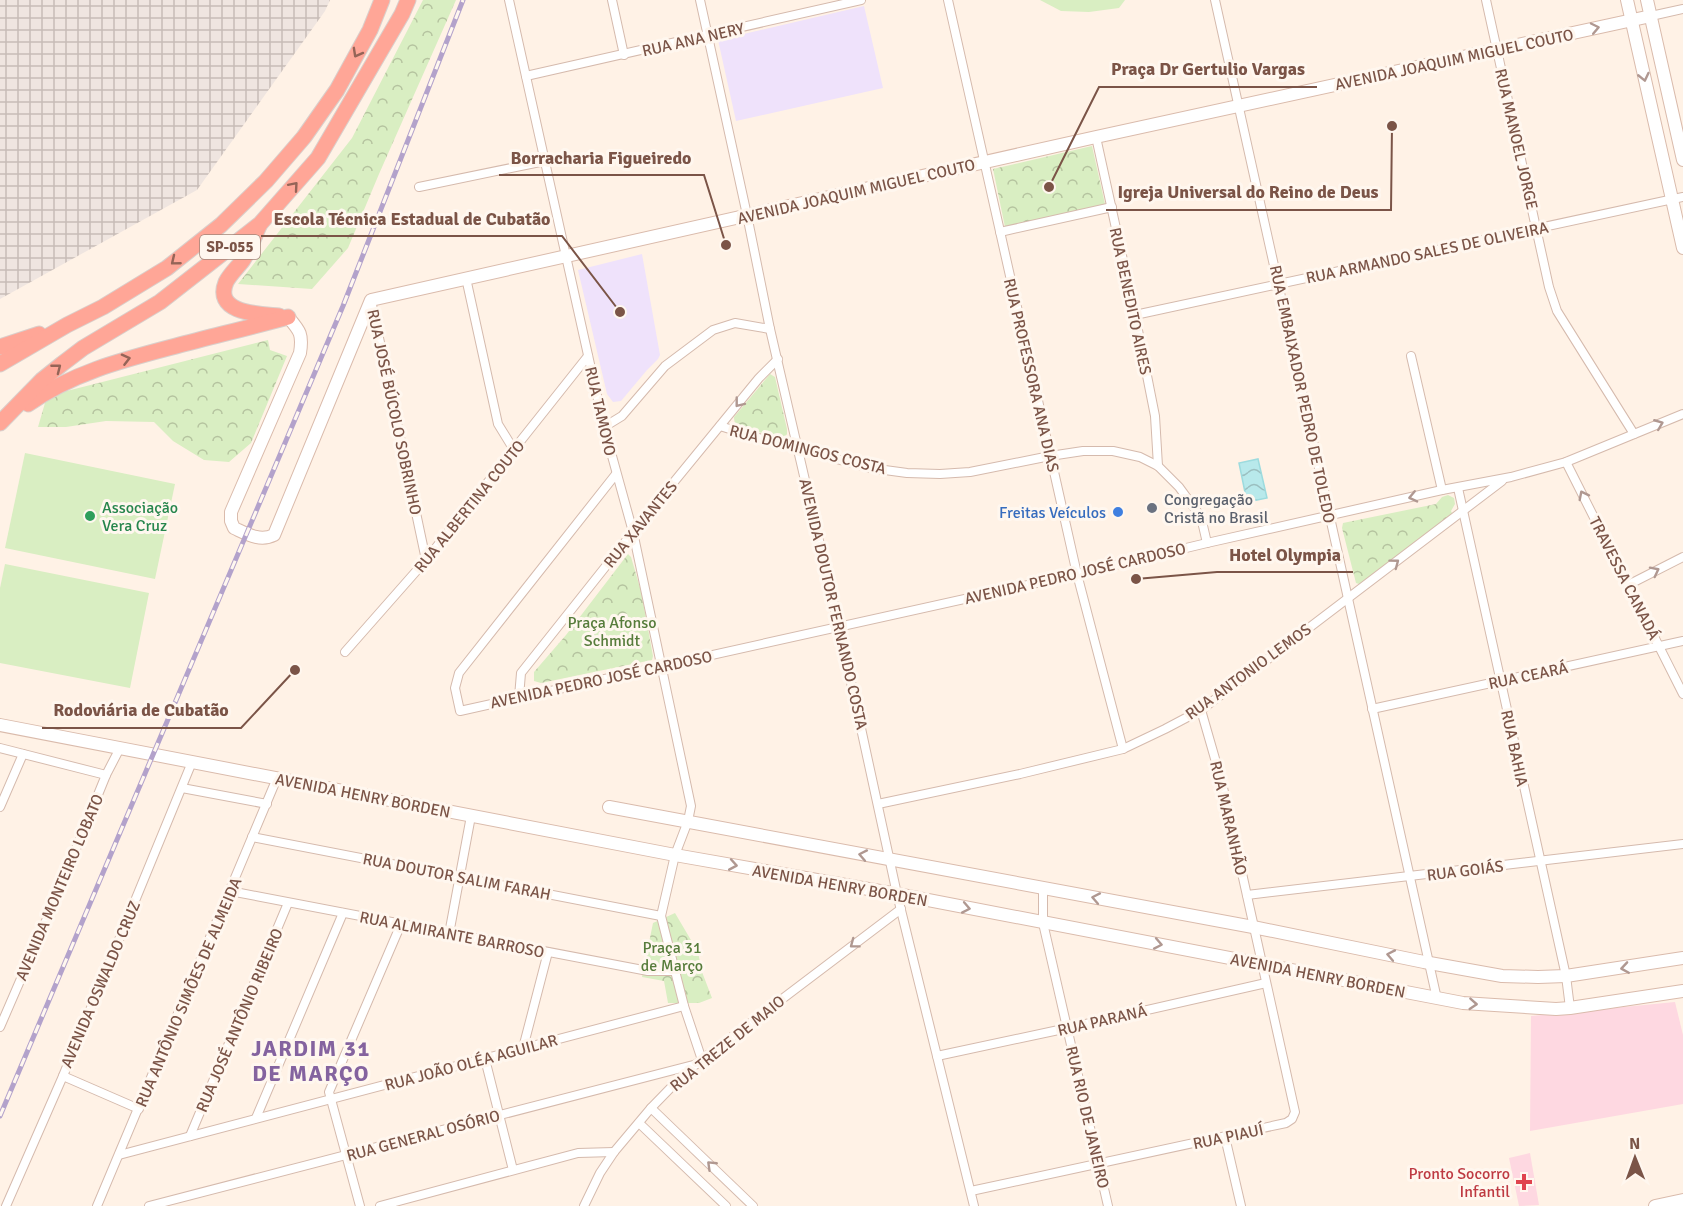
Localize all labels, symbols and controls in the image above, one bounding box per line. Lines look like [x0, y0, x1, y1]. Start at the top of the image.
street label: RUA ANA NERY [640, 19, 746, 61]
one-way arrow [1590, 22, 1600, 35]
street label: AVENIDA JOAQUIM MIGUEL COUTO [1333, 25, 1575, 95]
one-way arrow [353, 47, 365, 57]
callout: Praça Dr Gertulio Vargas [1099, 51, 1317, 87]
text: Praça Dr Gertulio Vargas [1111, 58, 1305, 80]
street label: RUA MANOEL JORGE [1490, 67, 1542, 212]
one-way arrow [1637, 72, 1650, 82]
callout: Borracharia Figueiredo [499, 139, 704, 175]
text: Borracharia Figueiredo [510, 147, 692, 169]
street label: AVENIDA JOAQUIM MIGUEL COUTO [735, 155, 977, 229]
callout: Igreja Universal do Reino de Deus [1106, 174, 1391, 210]
text: Igreja Universal do Reino de Deus [1117, 181, 1379, 203]
one-way arrow [287, 183, 298, 193]
callout: Escola Técnica Estadual de Cubatão [261, 200, 562, 236]
text: Escola Técnica Estadual de Cubatão [274, 208, 550, 230]
street label: RUA ARMANDO SALES DE OLIVEIRA [1304, 217, 1551, 288]
street label: RUA BENEDITO AIRES [1105, 226, 1155, 377]
road number: SP-055 [200, 235, 260, 259]
one-way arrow [171, 254, 182, 265]
street label: RUA EMBAIXADOR PEDRO DE TOLEDO [1265, 263, 1339, 525]
street label: RUA PROFESSORA ANA DIAS [999, 276, 1063, 474]
street label: RUA JOSÉ BÚCOLO SOBRINHO [362, 307, 426, 517]
one-way arrow [120, 354, 131, 366]
one-way arrow [50, 364, 61, 375]
street label: RUA TAMOYO [580, 365, 620, 458]
one-way arrow [735, 396, 746, 407]
one-way arrow [1652, 419, 1663, 431]
street label: RUA DOMINGOS COSTA [727, 421, 888, 479]
street label: RUA ALBERTINA COUTO [410, 436, 529, 577]
street label: RUA XAVANTES [600, 477, 682, 572]
street label: AVENIDA DOUTOR FERNANDO COSTA [794, 477, 872, 732]
place label: Congregação Cristã no Brasil [1164, 490, 1269, 528]
one-way arrow [1408, 490, 1418, 503]
one-way arrow [1579, 491, 1590, 501]
place label: Associação Vera Cruz [102, 498, 178, 536]
marker: Congregação Cristã no Brasil [1145, 501, 1159, 515]
place label: Freitas Veículos [999, 503, 1106, 523]
marker: Freitas Veículos [1111, 505, 1125, 519]
marker: Associação Vera Cruz [83, 509, 97, 523]
street label: TRAVESSA CANADÁ [1584, 513, 1664, 644]
callout: Hotel Olympia [1217, 536, 1353, 572]
street label: AVENIDA PEDRO JOSÉ CARDOSO [963, 539, 1188, 609]
text: Hotel Olympia [1229, 544, 1341, 566]
one-way arrow [1388, 559, 1399, 570]
one-way arrow [1649, 567, 1660, 578]
park label: Praça Afonso Schmidt [568, 613, 656, 651]
street label: RUA ANTONIO LEMOS [1182, 619, 1316, 724]
street label: AVENIDA PEDRO JOSÉ CARDOSO [488, 647, 714, 713]
street label: RUA CEARÁ [1487, 658, 1570, 694]
callout: Rodoviária de Cubatão [42, 692, 241, 728]
text: Rodoviária de Cubatão [53, 699, 229, 721]
street label: RUA BAHIA [1496, 708, 1532, 789]
street label: RUA MARANHÃO [1205, 759, 1251, 877]
street label: AVENIDA HENRY BORDEN [274, 769, 452, 823]
street label: AVENIDA MONTEIRO LOBATO [12, 791, 108, 984]
street label: RUA DOUTOR SALIM FARAH [361, 849, 553, 905]
one-way arrow [859, 849, 869, 862]
street label: RUA GOIÁS [1426, 856, 1505, 886]
one-way arrow [728, 859, 738, 871]
street label: AVENIDA HENRY BORDEN [751, 861, 929, 911]
street label: RUA ANTÔNIO SIMÕES DE ALMEIDA [131, 874, 247, 1110]
one-way arrow [1092, 892, 1102, 905]
street label: AVENIDA OSWALDO CRUZ [57, 898, 145, 1071]
one-way arrow [961, 901, 971, 914]
street label: RUA ALMIRANTE BARROSO [358, 907, 546, 963]
street label: RUA JOSÉ ANTÔNIO RIBEIRO [192, 925, 288, 1115]
one-way arrow [850, 937, 861, 948]
one-way arrow [1152, 937, 1162, 950]
park label: Praça 31 de Março [641, 938, 703, 976]
street label: AVENIDA HENRY BORDEN [1229, 949, 1407, 1003]
one-way arrow [1386, 949, 1396, 962]
one-way arrow [1621, 961, 1630, 973]
street label: RUA TREZE DE MAIO [666, 991, 789, 1096]
one-way arrow [1469, 997, 1478, 1010]
street label: RUA PARANÁ [1056, 1001, 1149, 1041]
street label: RUA JOÃO OLÉA AGUILAR [383, 1030, 560, 1096]
district label: JARDIM 31 DE MARÇO [251, 1035, 371, 1087]
street label: RUA RIO DE JANEIRO [1061, 1044, 1113, 1190]
street label: RUA GENERAL OSÓRIO [344, 1106, 502, 1166]
street label: RUA PIAUÍ [1191, 1120, 1266, 1154]
north arrow [1605, 1128, 1665, 1188]
text: N [1629, 1134, 1640, 1154]
one-way arrow [707, 1162, 718, 1173]
place label: Pronto Socorro Infantil [1408, 1164, 1510, 1202]
marker: Pronto Socorro Infantil [1515, 1173, 1533, 1191]

